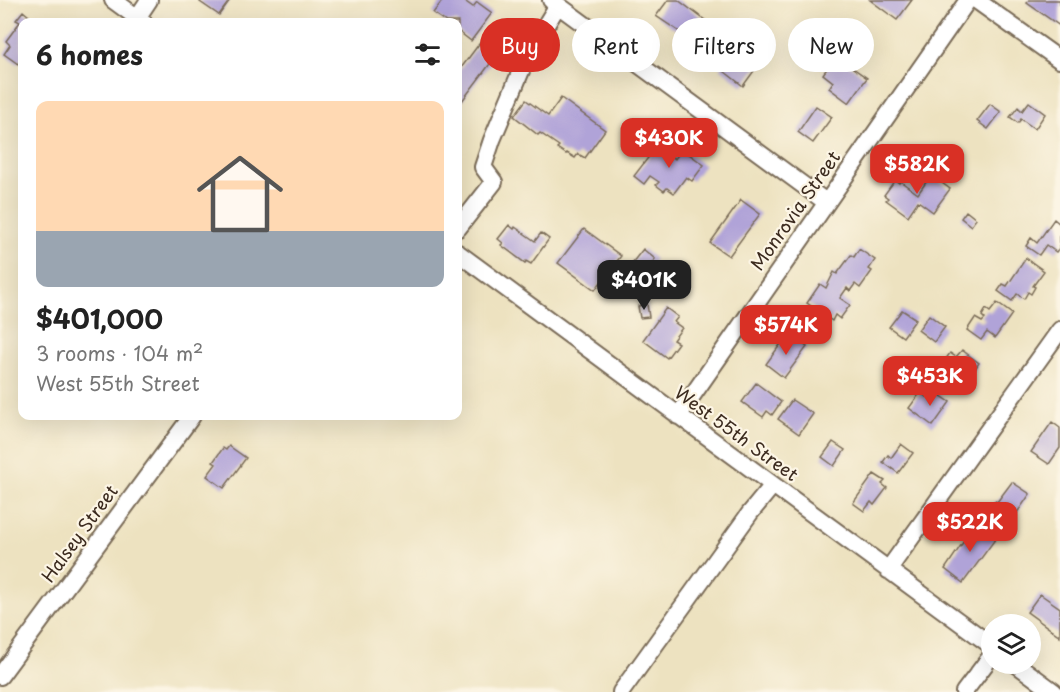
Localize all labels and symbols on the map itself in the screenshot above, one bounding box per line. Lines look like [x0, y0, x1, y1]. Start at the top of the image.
pin: $430K [627, 118, 711, 169]
pin: $582K [875, 144, 959, 195]
street label: Monrovia Street [743, 145, 846, 275]
pin: $401K [602, 260, 686, 311]
pin: $574K [744, 305, 828, 356]
pin: $453K [888, 356, 972, 407]
street label: West 55th Street [669, 379, 804, 487]
street label: Halsey Street [34, 478, 124, 588]
pin: $522K [928, 502, 1012, 553]

